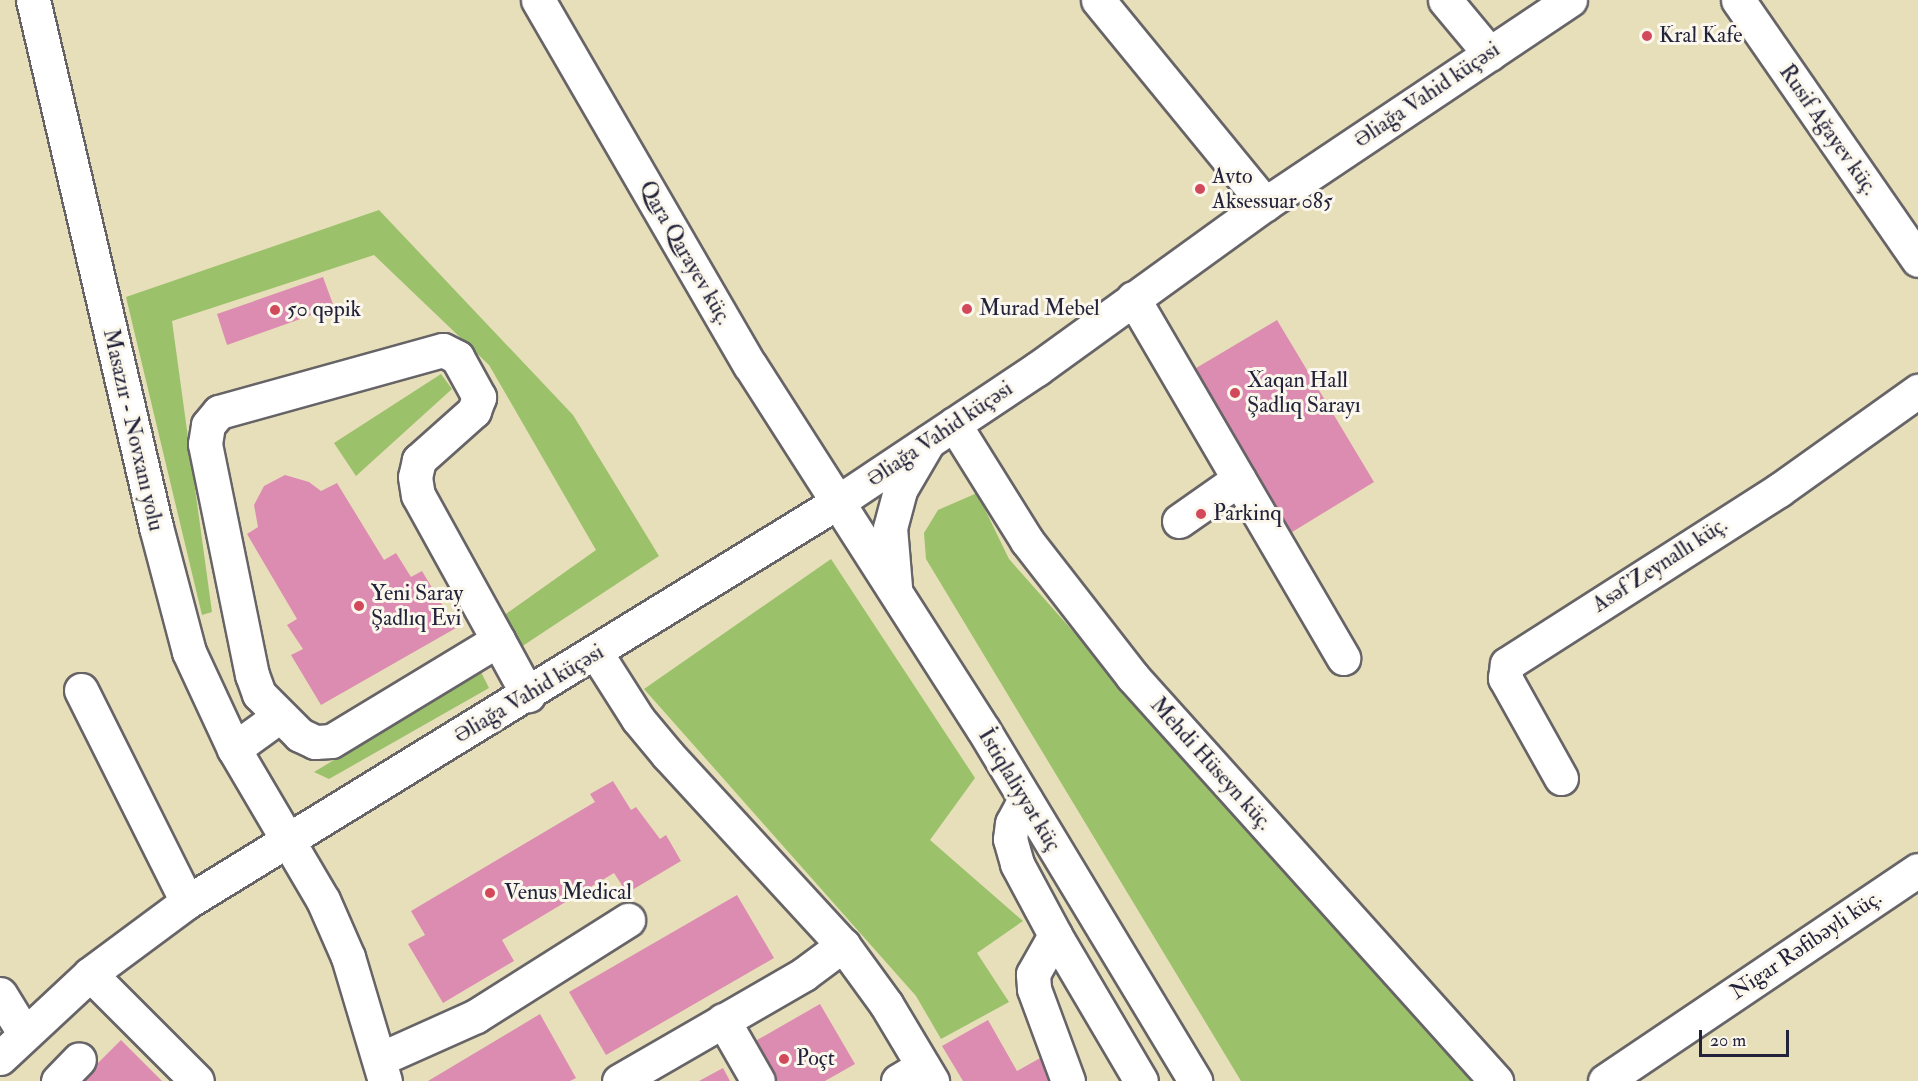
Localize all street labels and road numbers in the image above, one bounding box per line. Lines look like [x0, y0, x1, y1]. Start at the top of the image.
street label: Əliağa Vahid küçəsi [1349, 36, 1505, 154]
street label: Rusif Ağayev küç. [1773, 60, 1883, 200]
street label: Qara Qarayev küç. [633, 176, 737, 330]
street label: Masazır - Novxanı yolu [97, 326, 169, 534]
street label: Əliağa Vahid küçəsi [862, 375, 1018, 493]
street label: Asəf Zeynallı küç. [1588, 512, 1732, 618]
street label: Əliağa Vahid küçəsi [449, 639, 609, 749]
street label: Mehdi Hüseyn küç. [1144, 692, 1278, 836]
street label: İstiqlaliyyət küç [972, 724, 1066, 856]
street label: Nigar Rəfibəyli küç. [1725, 885, 1887, 1005]

